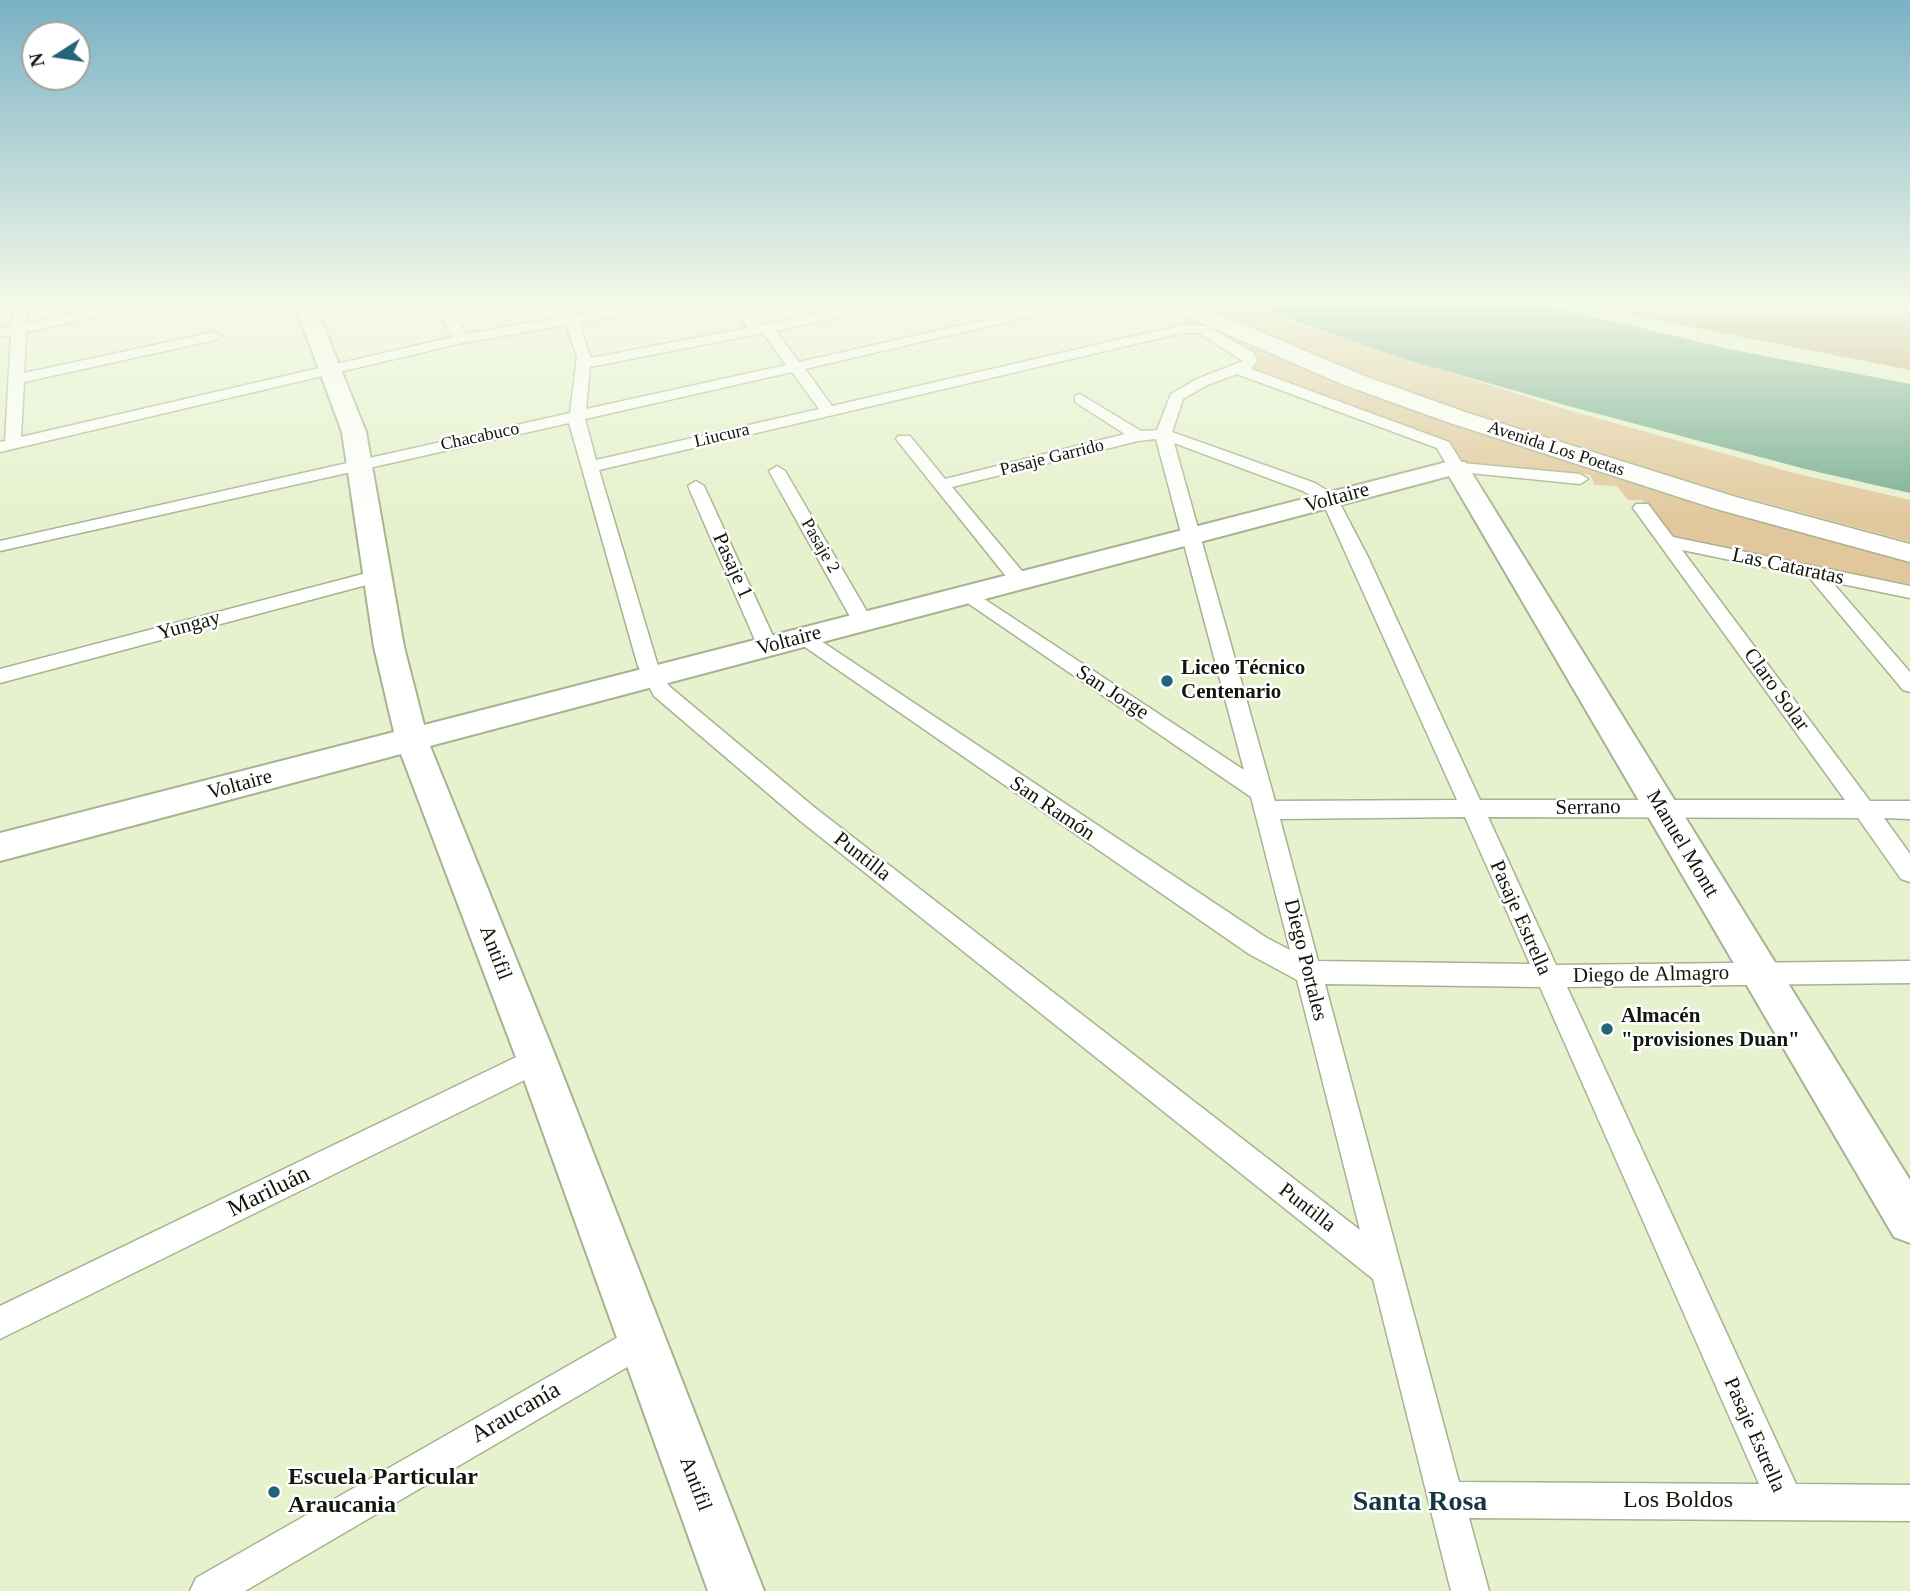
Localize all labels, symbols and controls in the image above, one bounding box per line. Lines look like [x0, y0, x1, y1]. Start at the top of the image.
north arrow [21, 21, 91, 91]
text: N [25, 51, 49, 69]
street label: Avenida Los Poetas [1485, 417, 1627, 481]
street label: Chacabuco [439, 418, 521, 456]
street label: Liucura [692, 419, 752, 453]
street label: Pasaje Garrido [998, 435, 1106, 481]
street label: Voltaire [1302, 477, 1372, 519]
street label: Pasaje 2 [796, 515, 844, 577]
street label: Pasaje 1 [706, 529, 758, 603]
street label: Las Cataratas [1730, 543, 1846, 591]
street label: Yungay [155, 606, 223, 646]
street label: Voltaire [754, 620, 824, 662]
street label: Claro Solar [1738, 644, 1814, 736]
place label: Liceo Técnico Centenario [1181, 656, 1305, 706]
street label: San Jorge [1071, 660, 1153, 726]
marker: Liceo Técnico Centenario [1159, 673, 1175, 689]
street label: Voltaire [205, 764, 275, 806]
street label: San Ramón [1005, 771, 1099, 847]
street label: Manuel Montt [1640, 786, 1724, 902]
street label: Serrano [1555, 795, 1621, 821]
street label: Puntilla [828, 827, 896, 887]
street label: Pasaje Estrella [1483, 857, 1557, 979]
street label: Diego Portales [1278, 897, 1332, 1023]
street label: Antifil [473, 922, 517, 984]
street label: Diego de Almagro [1573, 961, 1729, 989]
place label: Almacén "provisiones Duan" [1621, 1004, 1800, 1054]
marker: Almacén "provisiones Duan" [1599, 1021, 1615, 1037]
street label: Mariluán [223, 1160, 315, 1224]
street label: Puntilla [1273, 1178, 1341, 1238]
street label: Pasaje Estrella [1717, 1374, 1791, 1496]
street label: Araucanía [466, 1376, 566, 1450]
street label: Antifil [673, 1453, 717, 1515]
place label: Escuela Particular Araucania [288, 1464, 478, 1520]
marker: Escuela Particular Araucania [266, 1484, 282, 1500]
district label: Santa Rosa [1353, 1486, 1487, 1520]
street label: Los Boldos [1623, 1487, 1733, 1515]

